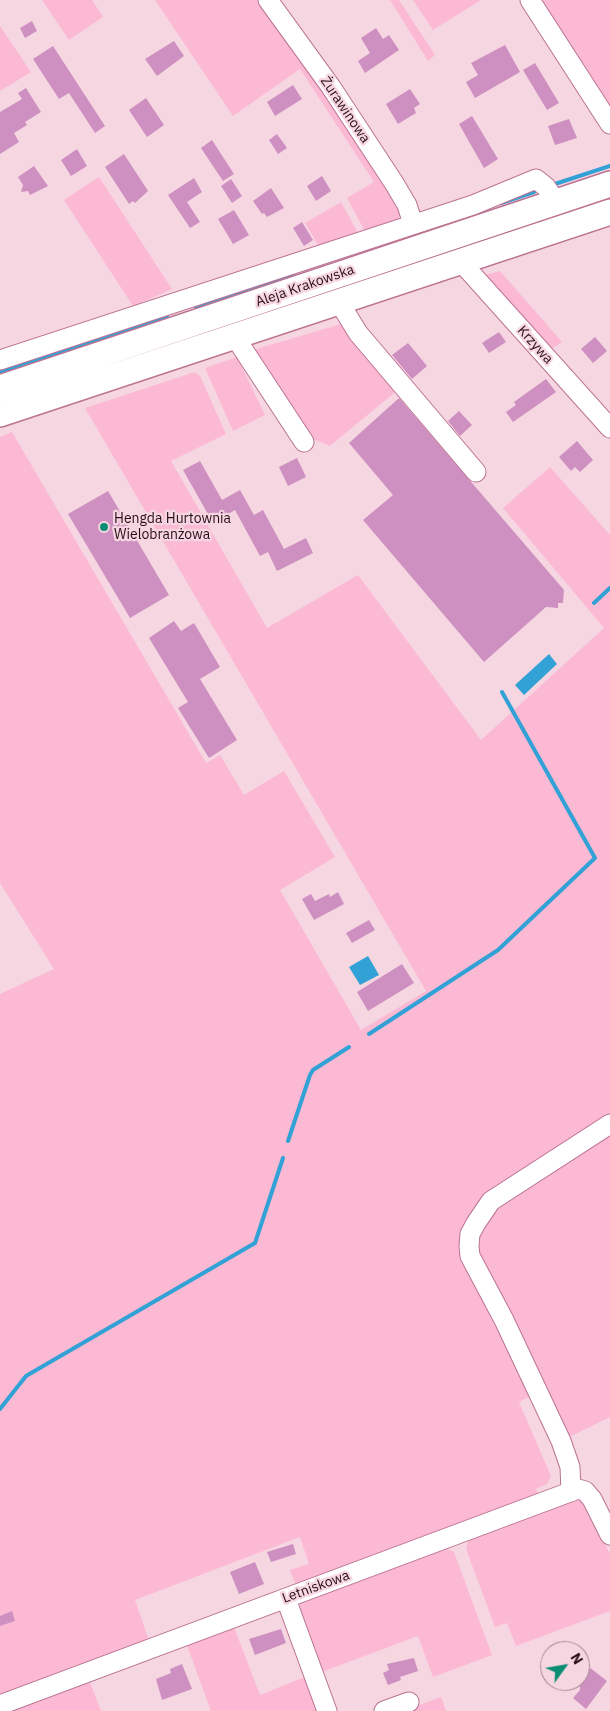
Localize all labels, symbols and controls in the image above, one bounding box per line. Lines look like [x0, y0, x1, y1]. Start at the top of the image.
street label: Żurawinowa [317, 74, 373, 146]
street label: Aleja Krakowska [253, 261, 357, 311]
street label: Krzywa [514, 322, 556, 368]
place label: Hengda Hurtownia Wielobranżowa [114, 511, 231, 544]
marker: Hengda Hurtownia Wielobranżowa [98, 521, 110, 533]
street label: Letniskowa [280, 1567, 352, 1607]
north arrow [540, 1641, 590, 1691]
text: N [567, 1650, 587, 1668]

